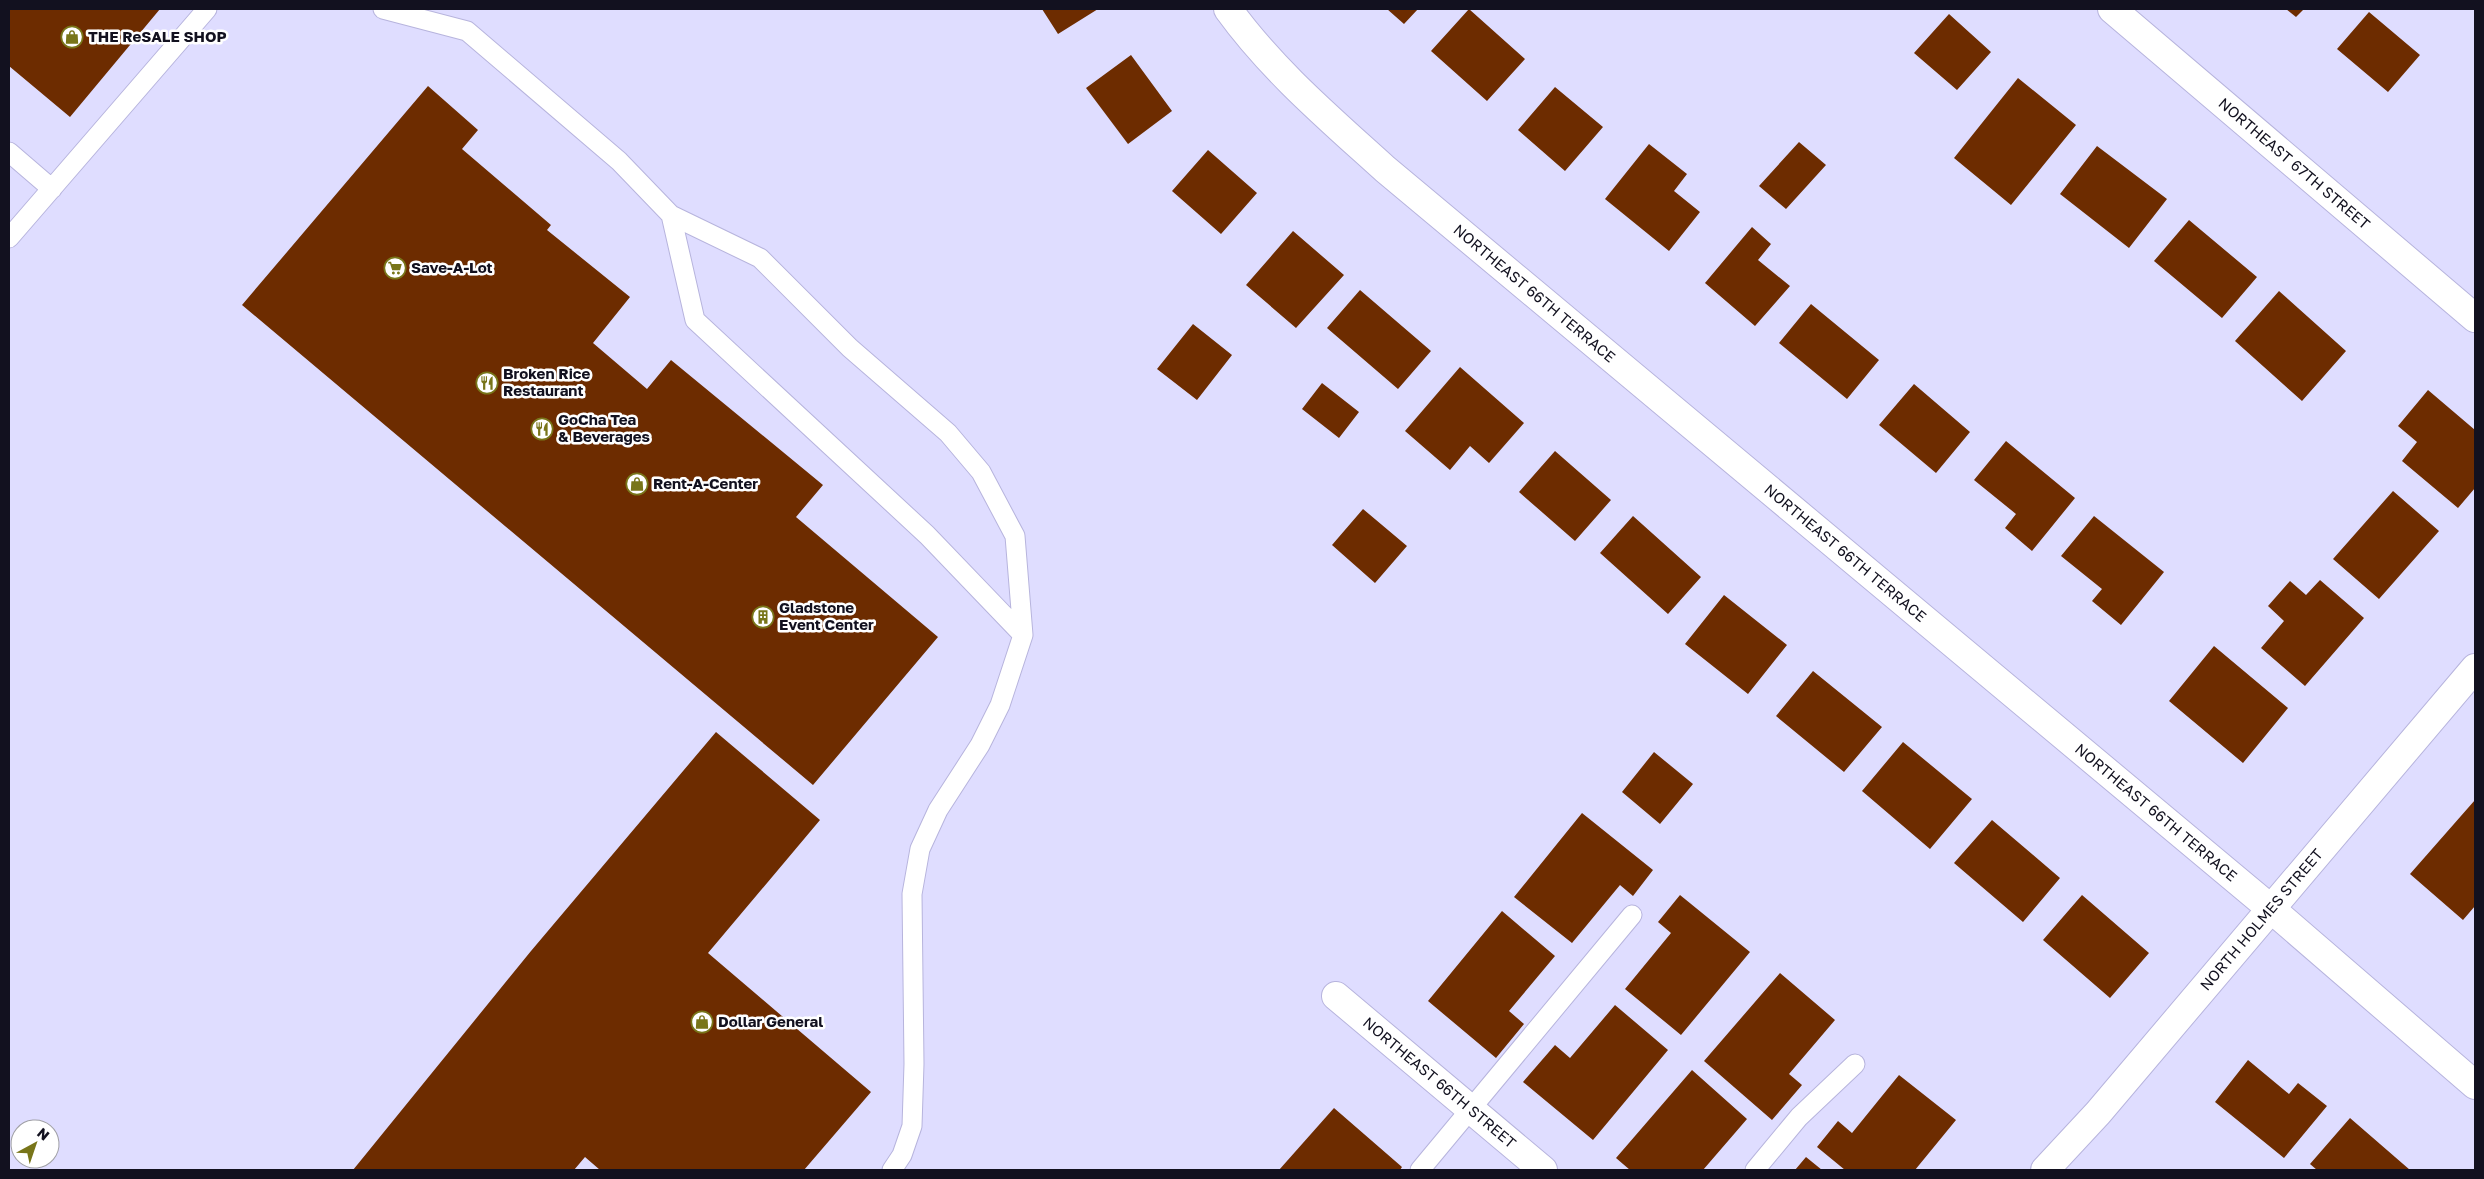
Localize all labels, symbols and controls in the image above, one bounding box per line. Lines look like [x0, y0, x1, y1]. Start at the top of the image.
shop icon: THE ReSALE SHOP [60, 25, 84, 49]
place label: THE ReSALE SHOP [88, 27, 227, 45]
street label: NORTHEAST 67TH STREET [2215, 94, 2374, 233]
street label: NORTHEAST 66TH TERRACE [1450, 220, 1620, 366]
supermarket icon: Save-A-Lot [383, 256, 407, 280]
place label: Save-A-Lot [411, 258, 493, 276]
place label: Broken Rice Restaurant [503, 364, 590, 399]
restaurant icon: Broken Rice Restaurant [475, 371, 499, 395]
place label: GoCha Tea & Beverages [558, 410, 650, 445]
restaurant icon: GoCha Tea & Beverages [530, 417, 554, 441]
shop icon: Rent-A-Center [625, 472, 649, 496]
place label: Rent-A-Center [653, 474, 758, 492]
street label: NORTHEAST 66TH TERRACE [1761, 480, 1930, 625]
place label: Gladstone Event Center [779, 598, 874, 633]
building icon: Gladstone Event Center [751, 605, 775, 629]
street label: NORTHEAST 66TH TERRACE [2072, 739, 2241, 885]
street label: NORTH HOLMES STREET [2196, 845, 2326, 994]
shop icon: Dollar General [690, 1010, 714, 1034]
place label: Dollar General [718, 1012, 823, 1030]
street label: NORTHEAST 66TH STREET [1360, 1013, 1520, 1151]
north arrow [10, 1119, 60, 1169]
text: N [34, 1124, 53, 1144]

